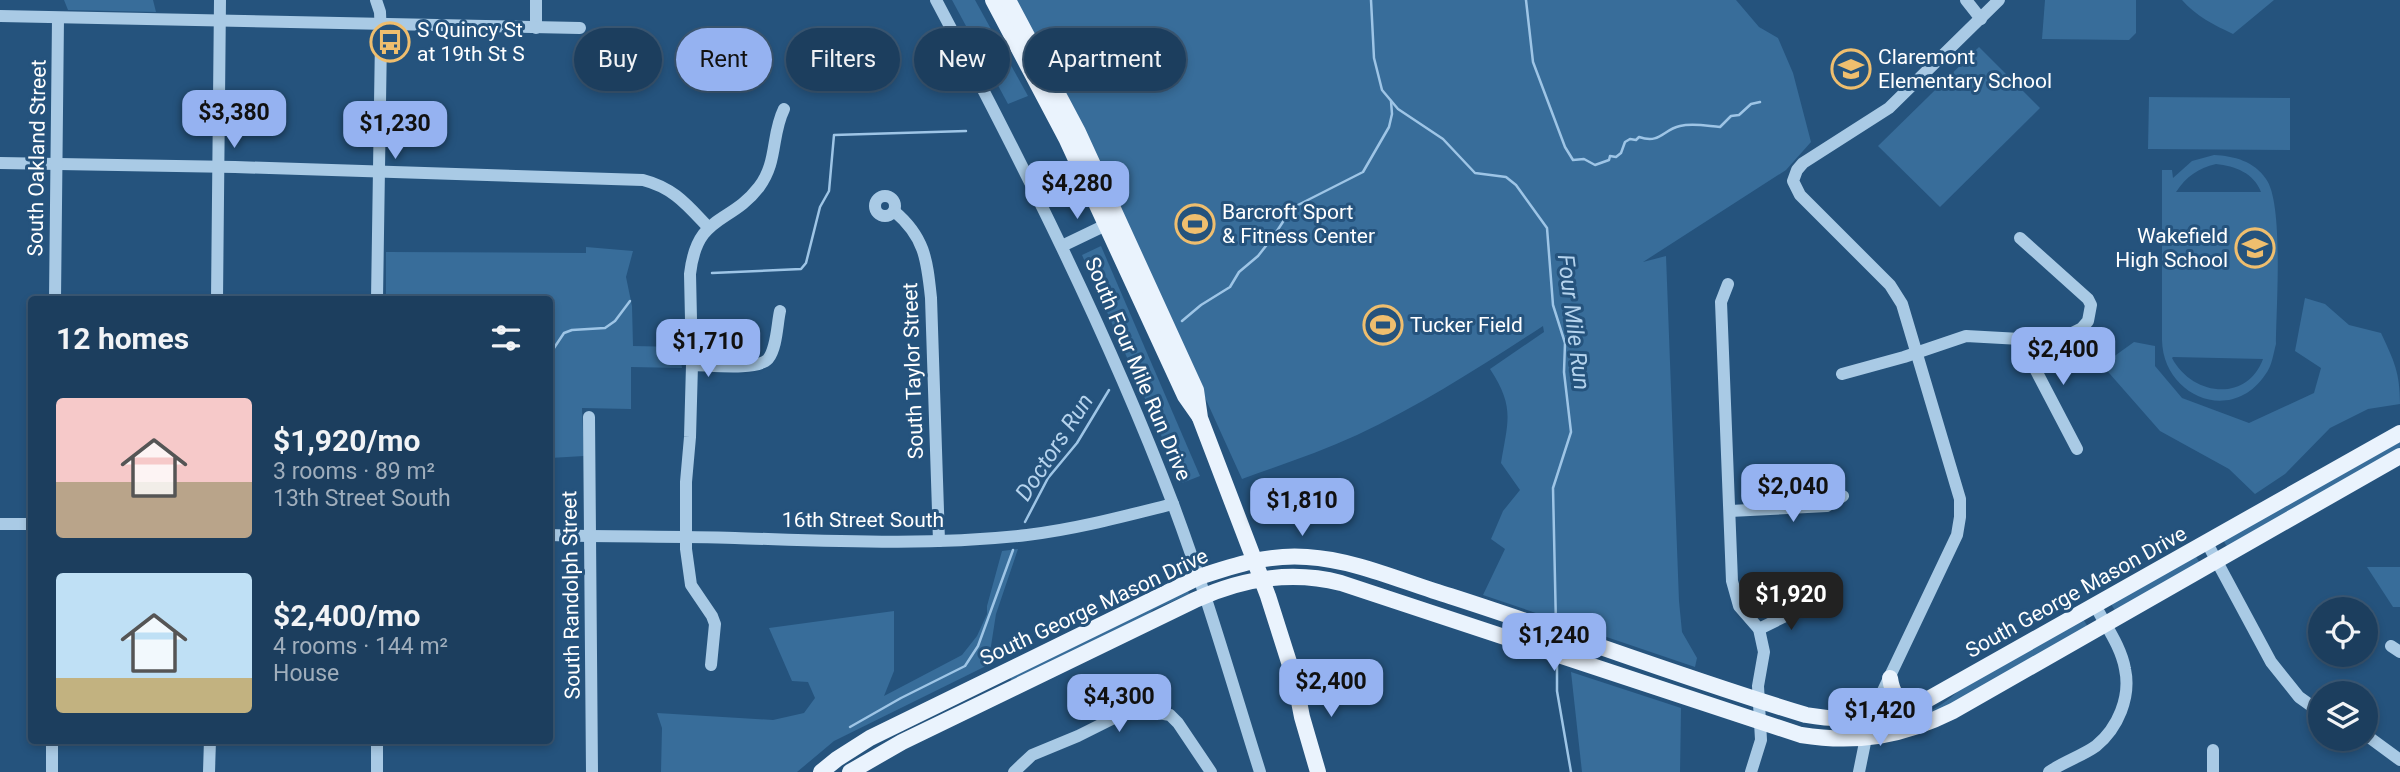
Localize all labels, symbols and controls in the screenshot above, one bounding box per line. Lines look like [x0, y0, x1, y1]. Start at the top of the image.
place label: S Quincy St at 19th St S [417, 18, 525, 66]
bus stop icon: S Quincy St at 19th St S [369, 21, 411, 63]
chip: Buy [574, 28, 662, 91]
chip: Rent [676, 28, 772, 91]
chip: Filters [786, 28, 900, 91]
chip: New [914, 28, 1010, 91]
chip: Apartment [1024, 28, 1186, 91]
place label: Claremont Elementary School [1878, 45, 2052, 93]
school or university icon: Claremont Elementary School [1830, 48, 1872, 90]
street label: South Oakland Street [23, 59, 51, 257]
pin: $3,380 [177, 90, 291, 150]
text: $3,380 [198, 99, 270, 126]
pin: $1,230 [338, 102, 452, 161]
text: $1,230 [359, 110, 431, 137]
pin: $4,280 [1020, 162, 1134, 221]
text: $4,280 [1041, 170, 1113, 197]
place label: Barcroft Sport & Fitness Center [1222, 200, 1375, 248]
sports icon: Barcroft Sport & Fitness Center [1174, 203, 1216, 245]
place label: Wakefield High School [2115, 224, 2228, 272]
school or university icon: Wakefield High School [2234, 227, 2276, 269]
water label: Four Mile Run [1552, 253, 1595, 391]
street label: South Four Mile Run Drive [1080, 254, 1196, 484]
street label: South Taylor Street [898, 282, 928, 460]
sports icon: Tucker Field [1362, 304, 1404, 346]
place label: Tucker Field [1410, 313, 1523, 337]
icon: filters [487, 319, 525, 357]
pin: $1,710 [651, 320, 765, 379]
text: 12 homes [56, 321, 189, 356]
text: $1,710 [672, 328, 744, 355]
pin: $2,400 [2006, 328, 2120, 387]
text: $2,400 [2027, 336, 2099, 363]
water label: Doctors Run [1010, 389, 1099, 506]
text: $1,920/mo [273, 423, 421, 458]
icon: home [112, 426, 196, 510]
text: 3 rooms · 89 m² [273, 458, 435, 485]
pin: $2,040 [1736, 464, 1850, 524]
text: $2,040 [1757, 473, 1829, 500]
pin: $1,810 [1245, 478, 1359, 538]
text: 13th Street South [273, 485, 451, 512]
text: $1,810 [1266, 487, 1338, 514]
street label: South Randolph Street [557, 490, 585, 699]
street label: 16th Street South [782, 508, 944, 532]
street label: South George Mason Drive [1961, 521, 2191, 663]
street label: South George Mason Drive [976, 544, 1212, 670]
pin: $1,920 [1734, 572, 1848, 632]
text: $1,920 [1755, 581, 1827, 608]
map controls [2308, 597, 2378, 751]
button: locate [2308, 597, 2378, 667]
text: $2,400/mo [273, 598, 421, 633]
icon: home [112, 601, 196, 685]
pin: $1,240 [1497, 614, 1611, 673]
text: $1,240 [1518, 622, 1590, 649]
text: 4 rooms · 144 m² [273, 633, 448, 660]
text: House [273, 660, 339, 687]
pin: $2,400 [1274, 660, 1388, 719]
text: $2,400 [1295, 668, 1367, 695]
pin: $4,300 [1062, 674, 1176, 734]
button: layers [2308, 681, 2378, 751]
text: $4,300 [1083, 683, 1155, 710]
pin: $1,420 [1823, 688, 1937, 748]
text: $1,420 [1844, 697, 1916, 724]

